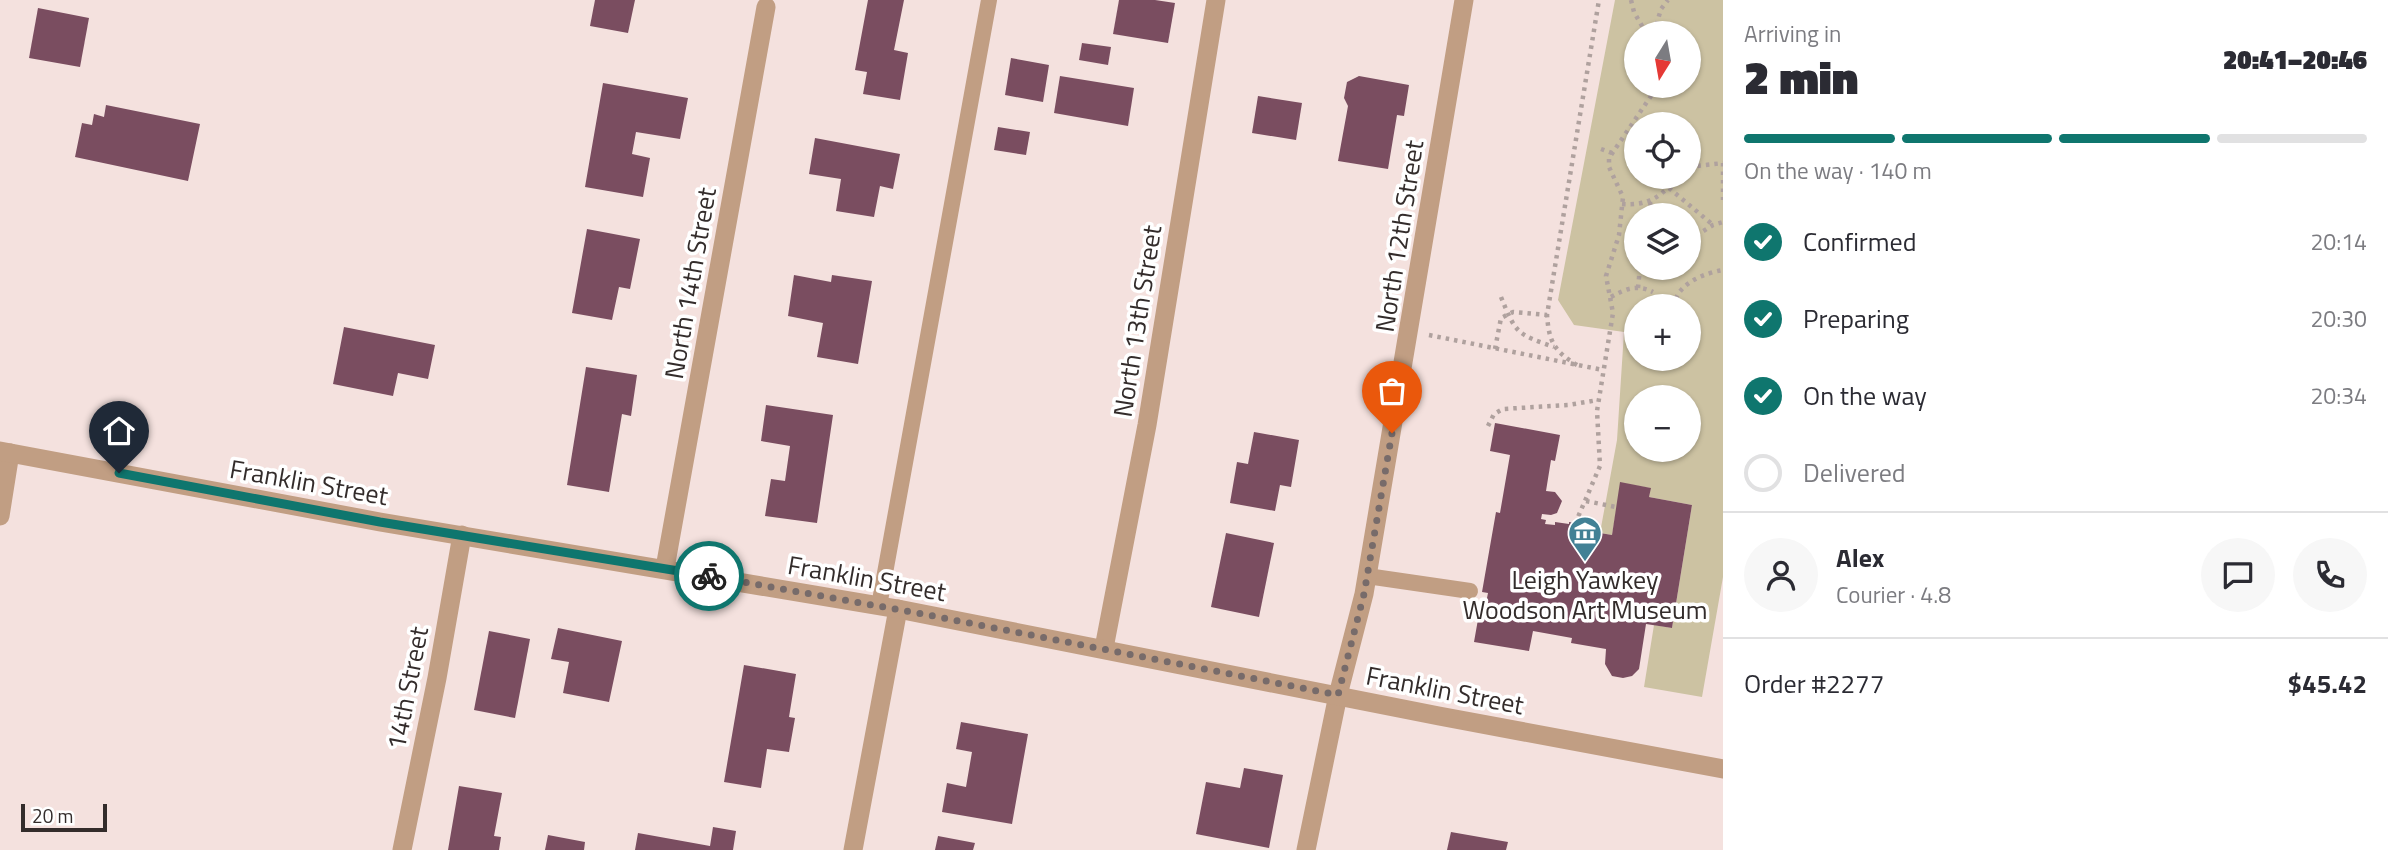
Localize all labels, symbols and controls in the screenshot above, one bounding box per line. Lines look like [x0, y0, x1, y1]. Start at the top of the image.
text: Arriving in [1744, 16, 1841, 51]
north arrow [1624, 21, 1701, 98]
map controls [1624, 21, 1701, 462]
text: 20:41–20:46 [2223, 40, 2367, 79]
text: 2 min [1744, 42, 1858, 112]
button: locate [1624, 112, 1701, 189]
street label: North 12th Street [1365, 137, 1433, 335]
text: On the way · 140 m [1744, 153, 1932, 188]
street label: North 14th Street [654, 184, 726, 382]
button: layers [1624, 203, 1701, 280]
street label: North 13th Street [1103, 222, 1171, 420]
text: Confirmed [1803, 222, 1917, 261]
icon: check [1744, 223, 1782, 261]
text: 20:14 [2310, 224, 2367, 259]
button: + [1624, 294, 1701, 371]
text: Preparing [1803, 299, 1909, 338]
icon: check [1744, 300, 1782, 338]
text: 20:30 [2310, 301, 2367, 336]
pin [1362, 361, 1422, 433]
icon: bag [1373, 372, 1411, 410]
text: On the way [1803, 376, 1927, 415]
icon: check [1744, 377, 1782, 415]
text: 20:34 [2310, 378, 2367, 413]
button: − [1624, 385, 1701, 462]
pin [89, 401, 149, 473]
icon: home [100, 412, 138, 450]
street label: Franklin Street [227, 449, 391, 515]
text: Delivered [1803, 453, 1906, 492]
museum icon: Leigh Yawkey Woodson Art Museum [1566, 514, 1604, 563]
button: person [1744, 538, 1818, 612]
text: Alex [1836, 538, 1884, 577]
button: chat [2201, 538, 2275, 612]
button: phone [2293, 538, 2367, 612]
courier [674, 541, 744, 611]
street label: Franklin Street [785, 545, 949, 611]
icon: bike [690, 557, 728, 595]
place label: Leigh Yawkey Woodson Art Museum [1463, 560, 1707, 629]
text: Courier · 4.8 [1836, 577, 1951, 612]
street label: 14th Street [376, 623, 438, 753]
street label: Franklin Street [1363, 656, 1527, 724]
text: Order #2277 [1744, 664, 1884, 703]
text: $45.42 [2288, 664, 2367, 703]
scale bar [21, 801, 107, 833]
text: 20 m [32, 801, 73, 830]

